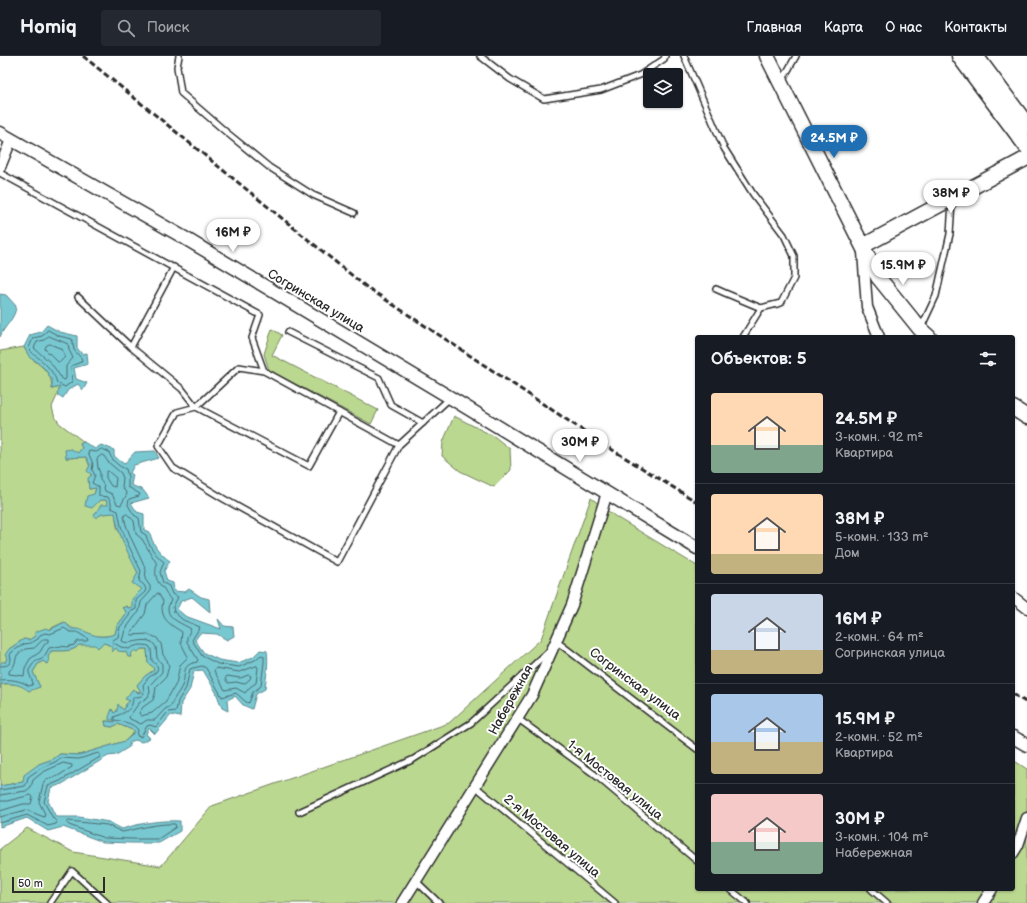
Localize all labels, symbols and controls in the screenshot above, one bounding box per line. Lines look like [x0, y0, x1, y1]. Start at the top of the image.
search box [101, 10, 381, 46]
text: Homiq [20, 16, 77, 39]
icon: search [115, 17, 137, 39]
text: Поиск [147, 18, 189, 37]
text: Главная [747, 19, 802, 36]
text: Карта [824, 19, 863, 36]
text: О нас [885, 19, 922, 36]
text: Контакты [944, 19, 1007, 36]
map controls [643, 68, 683, 108]
button: layers [643, 68, 683, 108]
pin: 24.5M ₽ [797, 125, 871, 159]
text: 24.5M ₽ [810, 130, 858, 146]
pin: 38M ₽ [923, 180, 979, 214]
text: 38M ₽ [932, 185, 970, 201]
pin: 16M ₽ [205, 219, 261, 253]
text: 16M ₽ [215, 224, 251, 240]
pin: 15.9M ₽ [866, 252, 940, 286]
text: 15.9M ₽ [880, 257, 926, 273]
street label: Согринская улица [265, 266, 368, 336]
icon: filters [977, 348, 999, 370]
text: Объектов: 5 [711, 349, 807, 369]
icon: home [743, 409, 791, 457]
text: 24.5M ₽ [835, 409, 897, 429]
pin: 30M ₽ [552, 429, 608, 463]
text: 3-комн. · 92 m² [835, 429, 923, 445]
text: 30M ₽ [561, 434, 599, 450]
text: Квартира [835, 445, 893, 461]
text: 38M ₽ [835, 509, 884, 529]
icon: home [743, 510, 791, 558]
text: 5-комн. · 133 m² [835, 529, 929, 545]
text: Дом [835, 545, 860, 561]
text: 16M ₽ [835, 609, 882, 629]
icon: home [743, 610, 791, 658]
text: 2-комн. · 64 m² [835, 629, 924, 645]
street label: Согринская улица [586, 644, 684, 724]
text: Согринская улица [835, 645, 945, 661]
street label: Набережная [485, 662, 537, 738]
text: 15.9M ₽ [835, 709, 895, 729]
icon: home [743, 710, 791, 758]
text: 2-комн. · 52 m² [835, 729, 923, 745]
street label: 1-я Мостовая улица [564, 737, 666, 824]
text: Квартира [835, 745, 893, 761]
street label: 2-я Мостовая улица [501, 791, 604, 881]
text: 30M ₽ [835, 809, 885, 829]
icon: home [743, 810, 791, 858]
text: 3-комн. · 104 m² [835, 829, 929, 845]
text: Набережная [835, 845, 913, 861]
scale bar [12, 875, 105, 894]
text: 50 m [18, 877, 43, 890]

